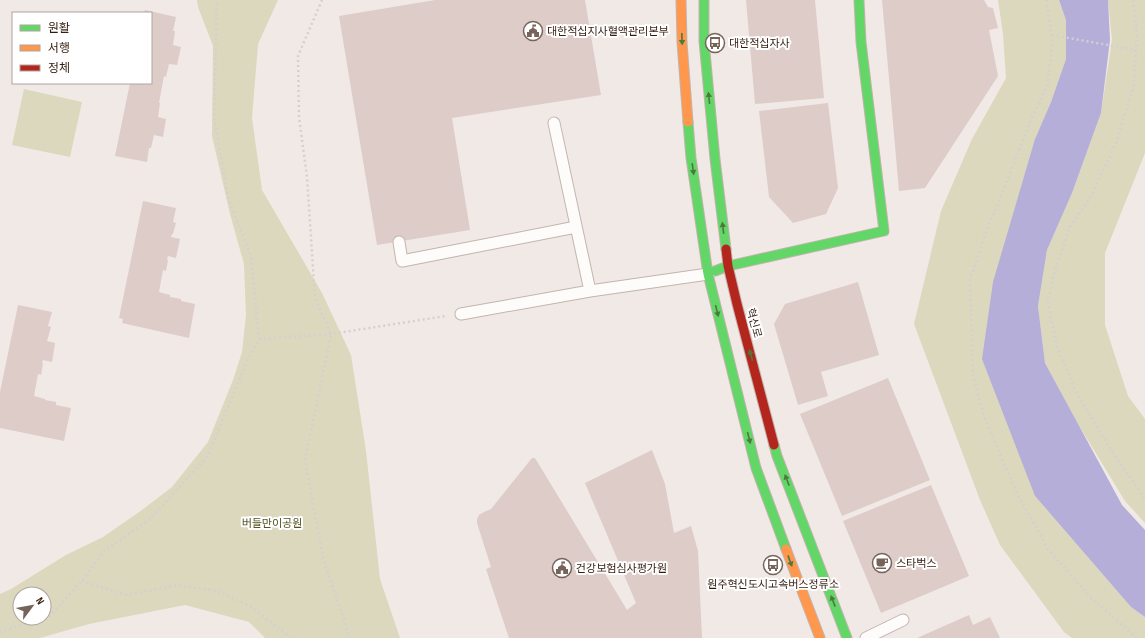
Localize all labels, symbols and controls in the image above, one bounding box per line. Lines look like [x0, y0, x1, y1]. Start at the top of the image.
legend [12, 12, 152, 84]
public building icon: 대한적십지사혈액관리본부 [522, 20, 544, 42]
text: 원활 [48, 21, 70, 36]
place label: 대한적십지사혈액관리본부 [547, 25, 668, 38]
bus stop icon: 대한적십자사 [704, 32, 726, 54]
one-way arrow [679, 33, 686, 45]
place label: 대한적십자사 [729, 37, 790, 50]
text: 서행 [48, 41, 70, 56]
text: 정체 [48, 61, 70, 76]
one-way arrow [706, 92, 712, 105]
one-way arrow [690, 162, 696, 175]
one-way arrow [720, 222, 727, 234]
one-way arrow [715, 305, 721, 318]
street label: 혁신로 [744, 307, 764, 339]
one-way arrow [747, 349, 753, 362]
one-way arrow [746, 431, 752, 444]
one-way arrow [783, 474, 789, 486]
park label: 버들만이공원 [242, 517, 302, 530]
cafe icon: 스타벅스 [871, 552, 893, 574]
bus stop icon: 원주혁신도시고속버스정류소 [762, 554, 784, 576]
one-way arrow [787, 555, 793, 567]
public building icon: 건강보험심사평가원 [551, 557, 573, 579]
place label: 스타벅스 [896, 557, 936, 570]
place label: 건강보험심사평가원 [576, 562, 667, 575]
place label: 원주혁신도시고속버스정류소 [707, 578, 839, 591]
north arrow [12, 586, 52, 626]
text: N [33, 595, 47, 607]
one-way arrow [830, 595, 836, 607]

